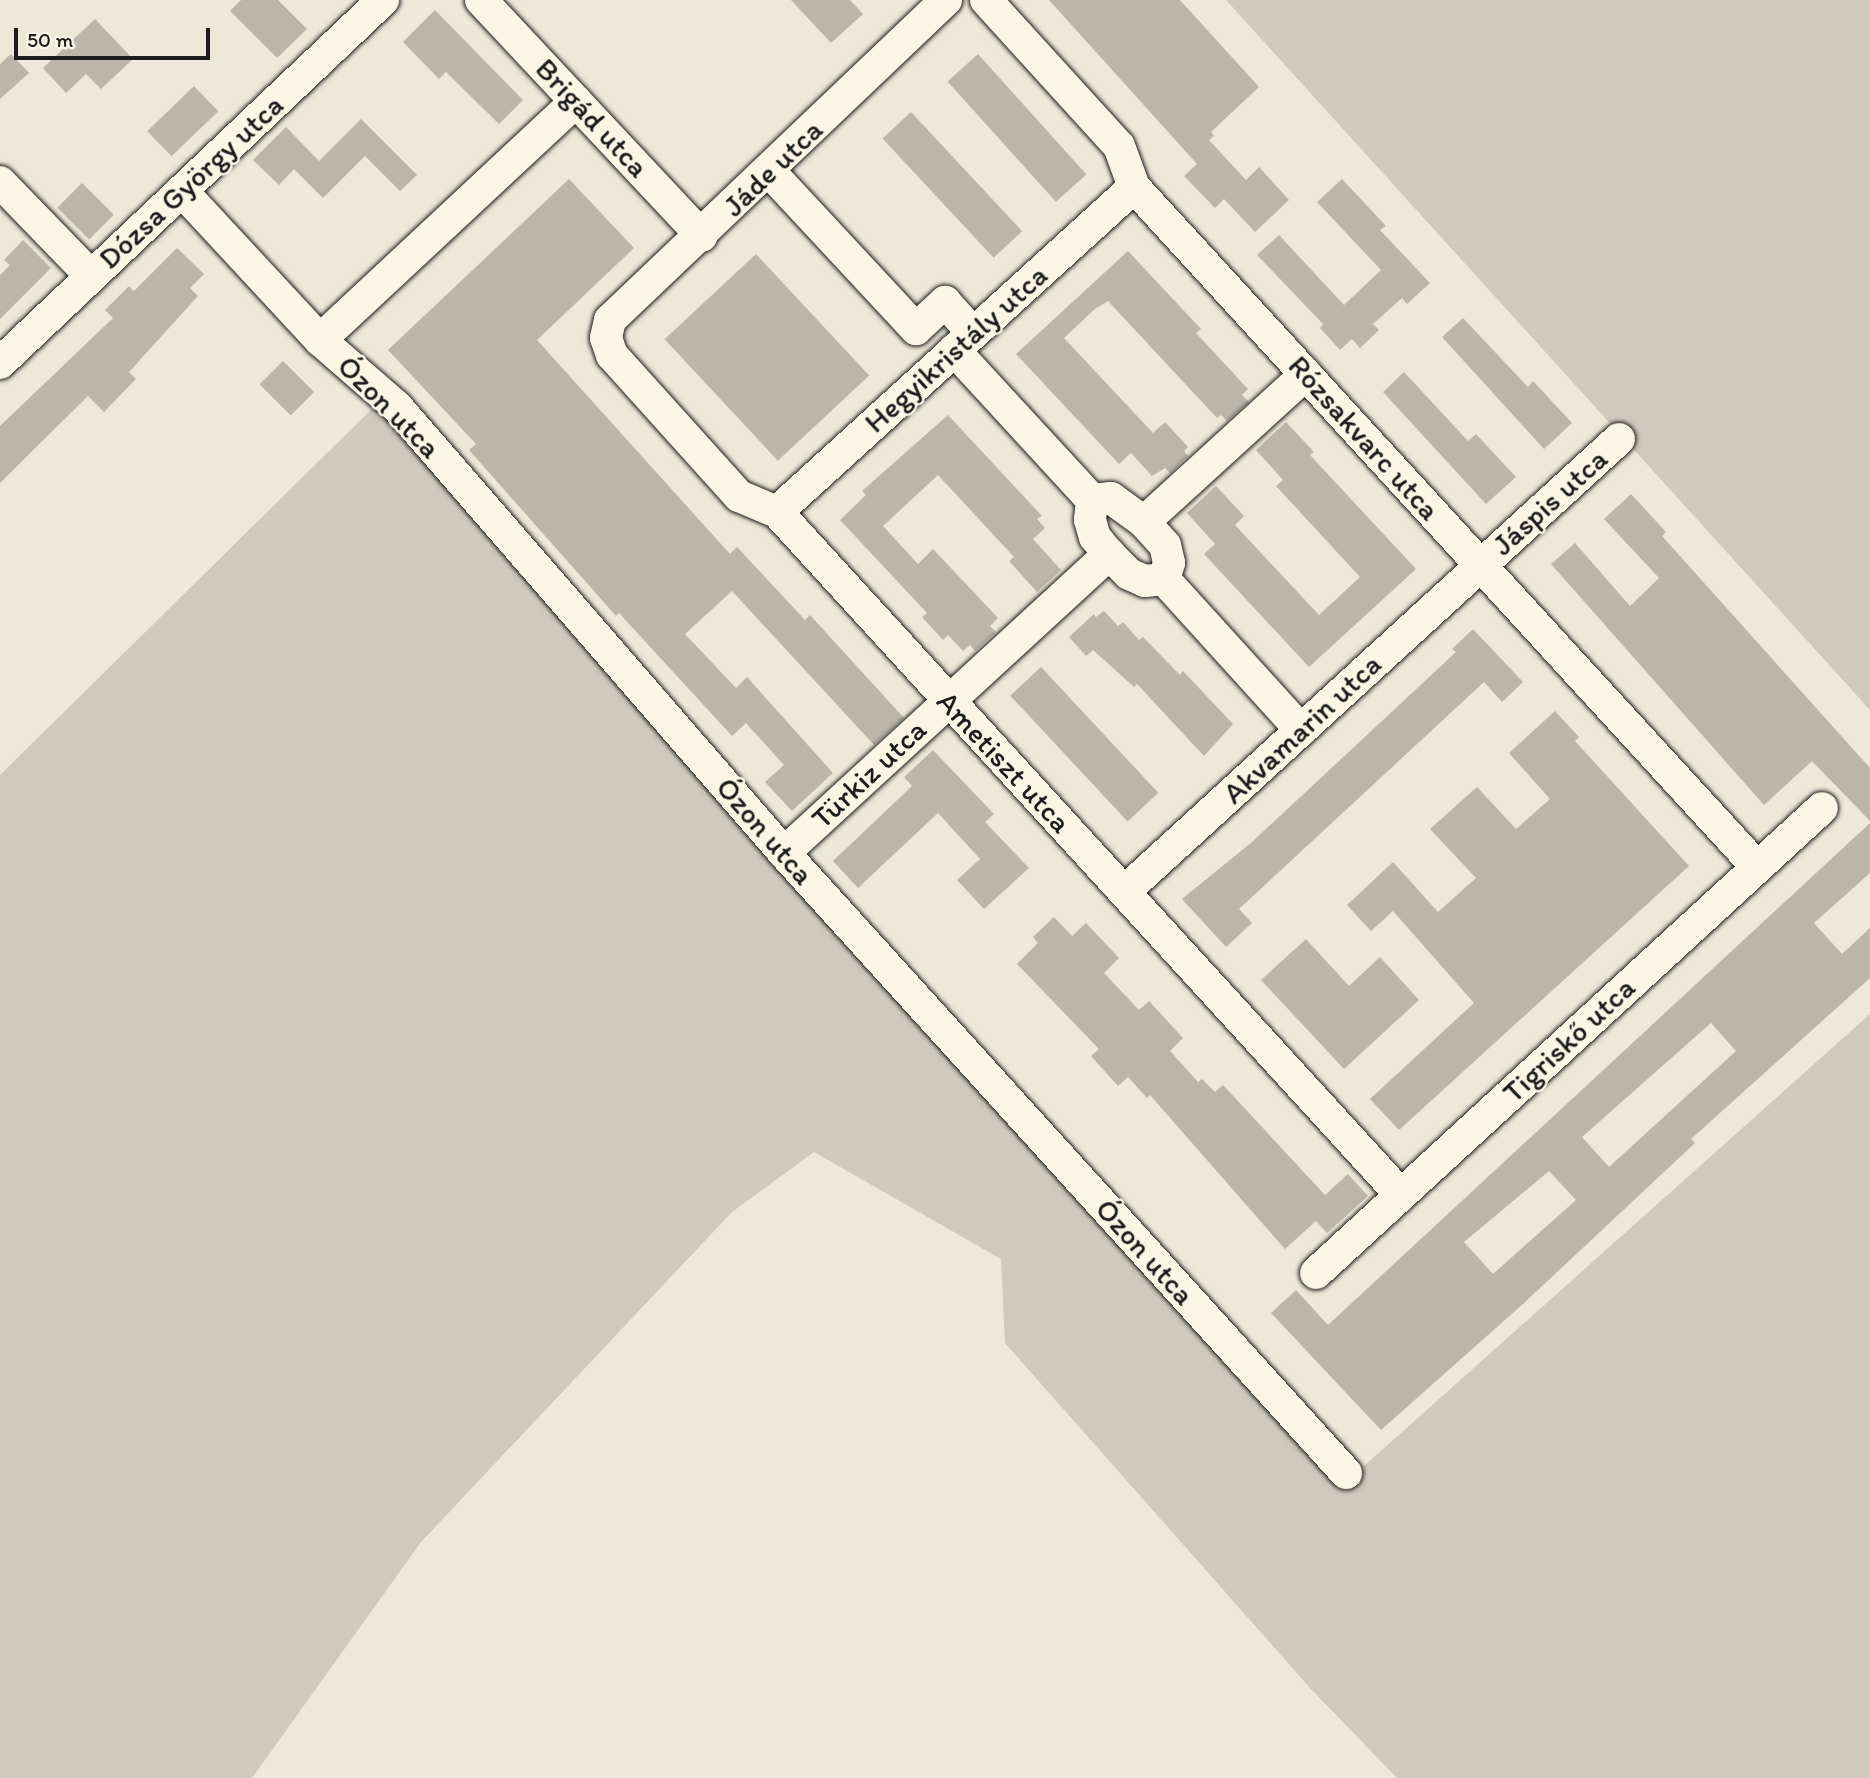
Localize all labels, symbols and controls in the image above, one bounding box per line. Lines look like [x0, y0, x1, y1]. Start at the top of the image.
scale bar [18, 14, 214, 58]
text: 50 m [27, 27, 73, 52]
street label: Brigád utca [528, 51, 656, 185]
street label: Dózsa György utca [91, 87, 291, 277]
street label: Jáde utca [716, 112, 830, 224]
street label: Hegyikristály utca [857, 258, 1055, 440]
street label: Ózon utca [330, 348, 448, 466]
street label: Rózsakvarc utca [1281, 348, 1447, 528]
street label: Jáspis utca [1485, 441, 1615, 563]
street label: Akvamarin utca [1216, 647, 1388, 811]
street label: Ametiszt utca [930, 684, 1078, 840]
street label: Türkiz utca [804, 712, 934, 836]
street label: Ózon utca [709, 770, 821, 892]
street label: Tigriskő utca [1496, 970, 1642, 1110]
street label: Ózon utca [1088, 1192, 1202, 1312]

